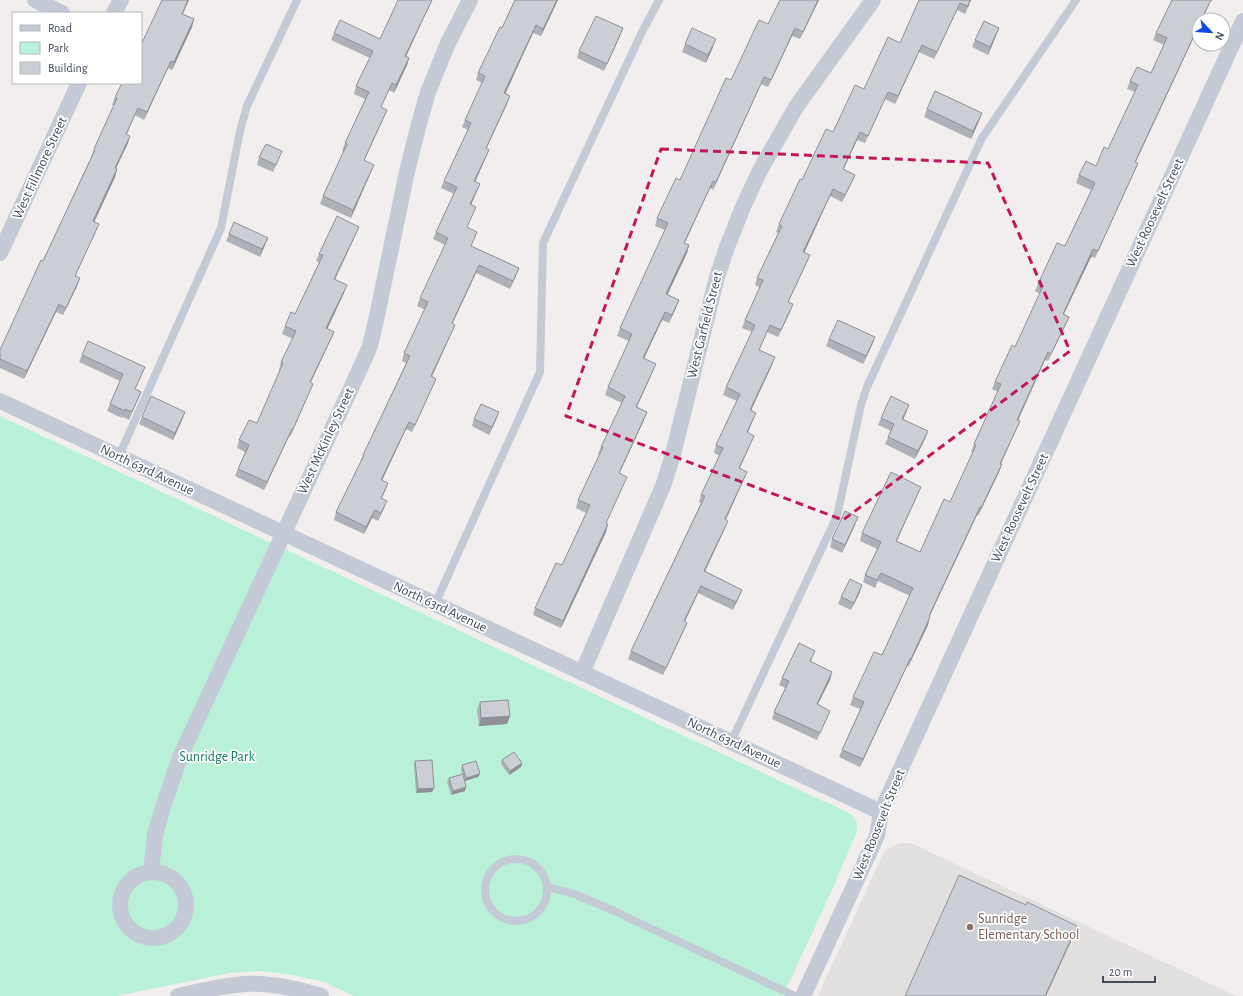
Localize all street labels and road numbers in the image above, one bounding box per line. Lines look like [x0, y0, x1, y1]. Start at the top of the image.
street label: West Fillmore Street [10, 114, 70, 221]
street label: West Roosevelt Street [1124, 156, 1187, 270]
street label: West Garfield Street [685, 270, 725, 380]
street label: West McKinley Street [295, 385, 357, 496]
street label: North 63rd Avenue [98, 442, 196, 498]
street label: West Roosevelt Street [989, 451, 1052, 565]
street label: North 63rd Avenue [391, 579, 489, 635]
street label: North 63rd Avenue [685, 715, 783, 771]
street label: West Roosevelt Street [850, 767, 908, 882]

